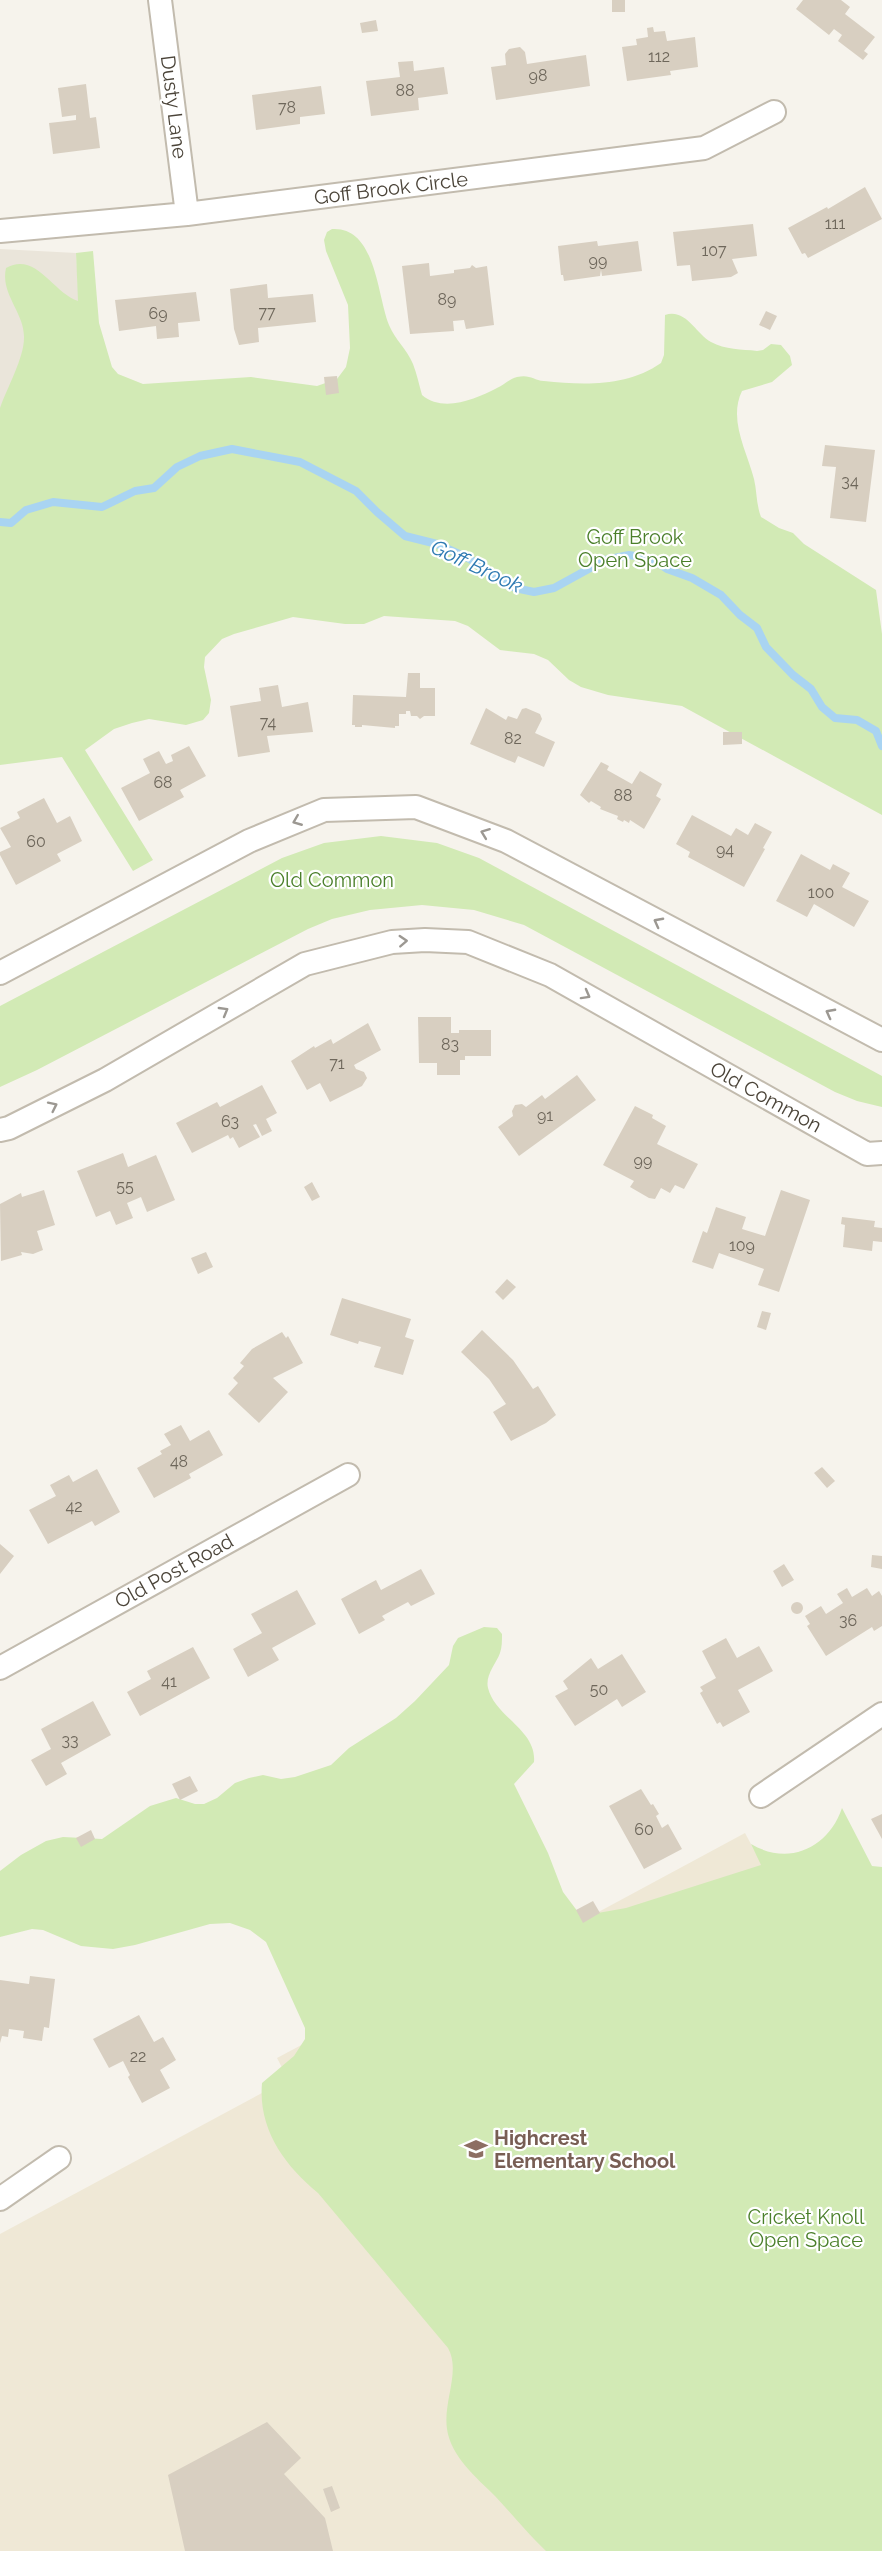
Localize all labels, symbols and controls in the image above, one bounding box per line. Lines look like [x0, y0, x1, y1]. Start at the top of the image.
house number: 112 [648, 47, 670, 66]
street label: Dusty Lane [156, 54, 192, 160]
house number: 98 [529, 66, 547, 85]
house number: 88 [396, 81, 414, 100]
house number: 78 [278, 98, 296, 117]
street label: Goff Brook Circle [313, 167, 470, 209]
house number: 111 [825, 214, 845, 233]
house number: 107 [701, 241, 727, 260]
house number: 99 [589, 251, 607, 270]
house number: 89 [438, 290, 456, 309]
house number: 77 [258, 303, 276, 322]
house number: 69 [148, 304, 168, 323]
house number: 34 [841, 472, 859, 491]
park label: Goff Brook Open Space [578, 525, 692, 572]
water label: Goff Brook [427, 534, 527, 598]
house number: 74 [260, 713, 276, 732]
house number: 82 [504, 729, 522, 748]
house number: 68 [153, 773, 173, 792]
house number: 88 [614, 786, 632, 805]
one-way arrow [292, 814, 303, 826]
one-way arrow [480, 827, 490, 840]
house number: 60 [26, 832, 46, 851]
house number: 94 [716, 840, 734, 859]
park label: Old Common [270, 868, 394, 892]
house number: 100 [808, 883, 834, 902]
one-way arrow [653, 917, 664, 929]
one-way arrow [398, 935, 407, 948]
one-way arrow [580, 988, 590, 999]
one-way arrow [217, 1007, 228, 1019]
one-way arrow [826, 1009, 837, 1020]
house number: 83 [441, 1035, 459, 1054]
house number: 71 [329, 1054, 345, 1073]
street label: Old Common [706, 1056, 826, 1138]
one-way arrow [47, 1102, 58, 1113]
house number: 91 [537, 1106, 553, 1125]
house number: 63 [221, 1112, 239, 1131]
house number: 99 [634, 1151, 652, 1170]
house number: 55 [116, 1177, 134, 1196]
house number: 109 [729, 1236, 755, 1255]
house number: 48 [170, 1452, 188, 1471]
house number: 42 [65, 1497, 83, 1516]
street label: Old Post Road [111, 1529, 237, 1613]
house number: 36 [839, 1611, 857, 1630]
house number: 41 [161, 1672, 177, 1691]
house number: 50 [590, 1680, 608, 1699]
house number: 33 [61, 1731, 79, 1750]
house number: 60 [634, 1820, 654, 1839]
house number: 22 [130, 2047, 146, 2066]
place label: Highcrest Elementary School [494, 2126, 676, 2173]
school or university icon: Highcrest Elementary School [463, 2136, 489, 2162]
park label: Cricket Knoll Open Space [748, 2205, 865, 2252]

